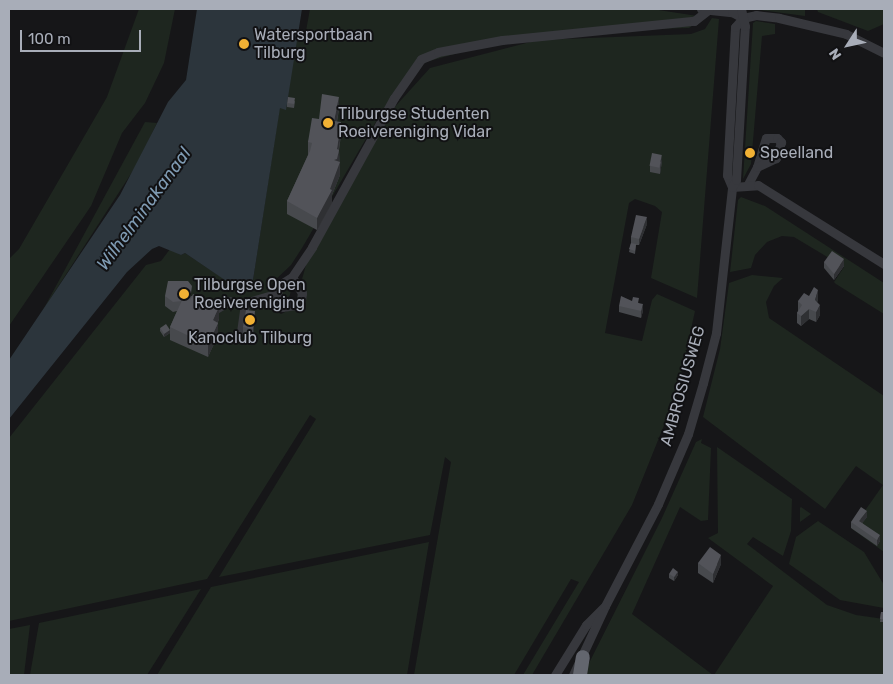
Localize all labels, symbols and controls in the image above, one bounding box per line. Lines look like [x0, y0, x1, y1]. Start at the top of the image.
scale bar [22, 20, 144, 52]
north arrow [823, 20, 873, 70]
place label: Watersportbaan Tilburg [254, 25, 373, 63]
text: 100 m [28, 30, 70, 48]
marker: Watersportbaan Tilburg [238, 38, 250, 50]
text: N [825, 45, 845, 63]
place label: Tilburgse Studenten Roeivereniging Vidar [338, 104, 492, 142]
marker: Tilburgse Studenten Roeivereniging Vidar [322, 117, 334, 129]
water label: Wilhelminakanaal [92, 143, 196, 275]
place label: Speelland [760, 143, 833, 163]
marker: Speelland [744, 147, 756, 159]
place label: Tilburgse Open Roeivereniging [194, 275, 306, 313]
marker: Tilburgse Open Roeivereniging [178, 288, 190, 300]
marker: Kanoclub Tilburg [244, 314, 256, 326]
street label: AMBROSIUSWEG [657, 324, 709, 448]
place label: Kanoclub Tilburg [188, 328, 312, 348]

